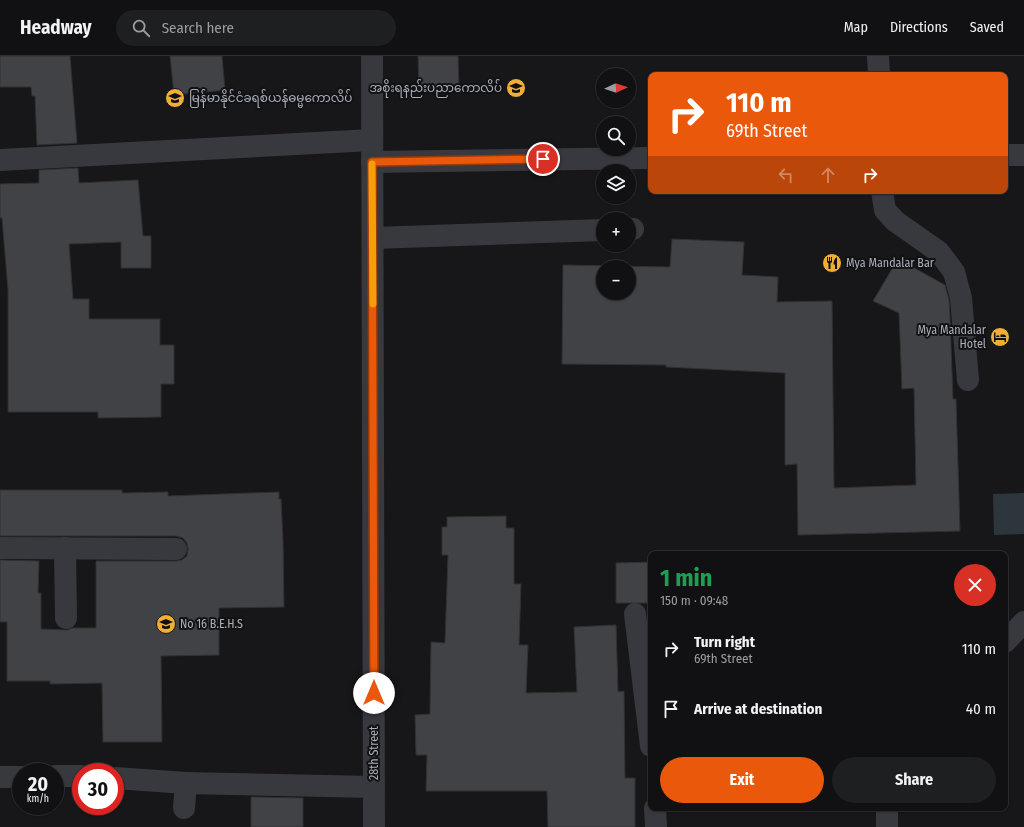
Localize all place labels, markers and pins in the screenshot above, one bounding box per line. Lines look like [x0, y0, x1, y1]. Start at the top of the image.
school or university icon: အစိုးရနည်းပညာကောလိပ် [505, 77, 527, 99]
place label: အစိုးရနည်းပညာကောလိပ် [370, 79, 502, 98]
school or university icon: မြန်မာနိုင်ငံခရစ်ယန်ဓမ္မကောလိပ် [164, 87, 186, 109]
place label: မြန်မာနိုင်ငံခရစ်ယန်ဓမ္မကောလိပ် [189, 89, 352, 108]
pin [526, 142, 560, 176]
restaurant icon: Mya Mandalar Bar [821, 252, 843, 274]
place label: Mya Mandalar Bar [846, 256, 935, 270]
place label: Mya Mandalar Hotel [917, 323, 987, 351]
hotel icon: Mya Mandalar Hotel [989, 326, 1011, 348]
school or university icon: No 16 B.E.H.S [155, 613, 177, 635]
place label: No 16 B.E.H.S [180, 617, 243, 631]

